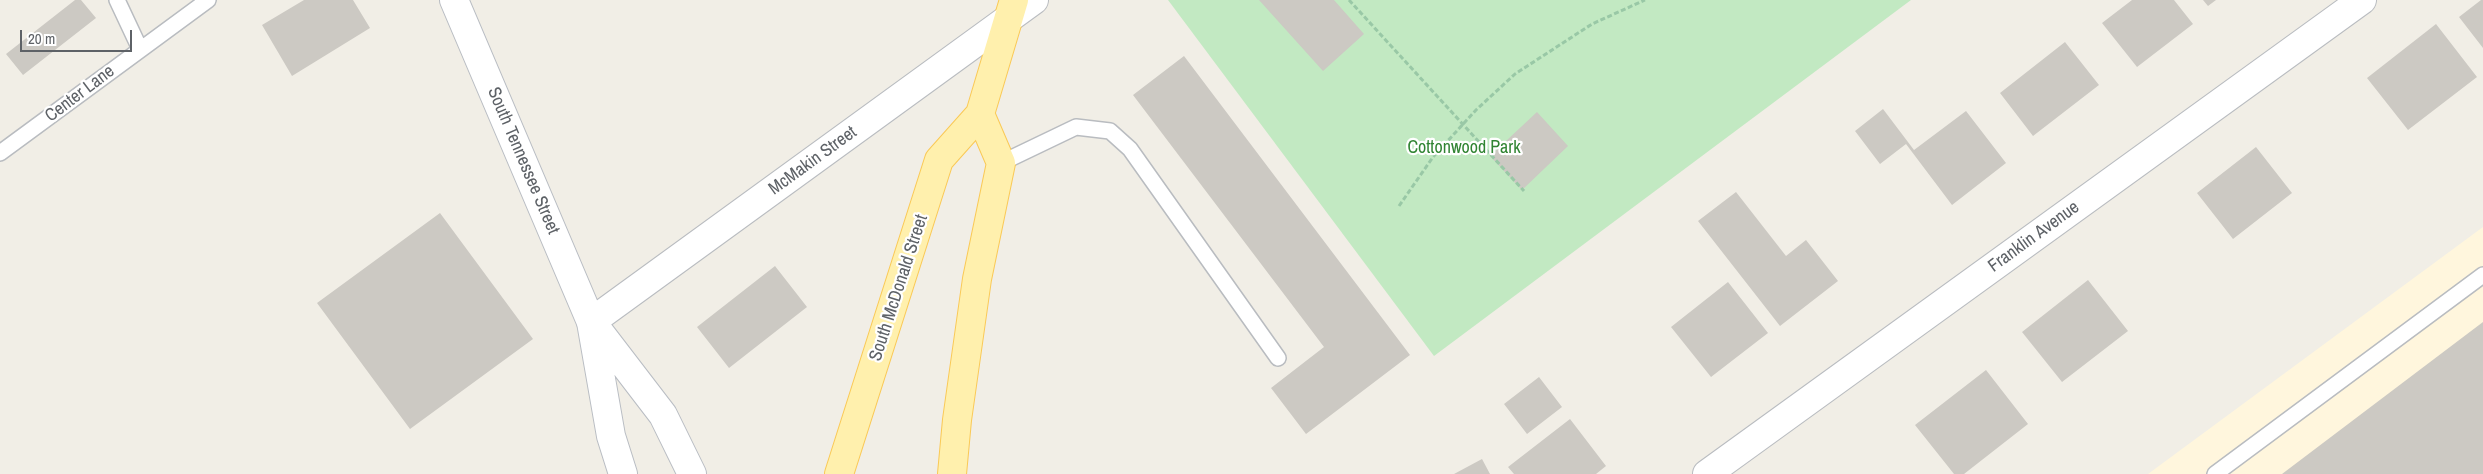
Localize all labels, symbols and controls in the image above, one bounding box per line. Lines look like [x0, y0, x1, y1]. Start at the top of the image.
scale bar [22, 20, 135, 52]
text: 20 m [28, 28, 55, 49]
street label: Center Lane [41, 61, 119, 127]
street label: South Tennessee Street [482, 84, 564, 238]
street label: McMakin Street [765, 122, 861, 200]
park label: Cottonwood Park [1407, 137, 1521, 159]
street label: Franklin Avenue [1984, 197, 2084, 277]
street label: South McDonald Street [865, 212, 933, 364]

